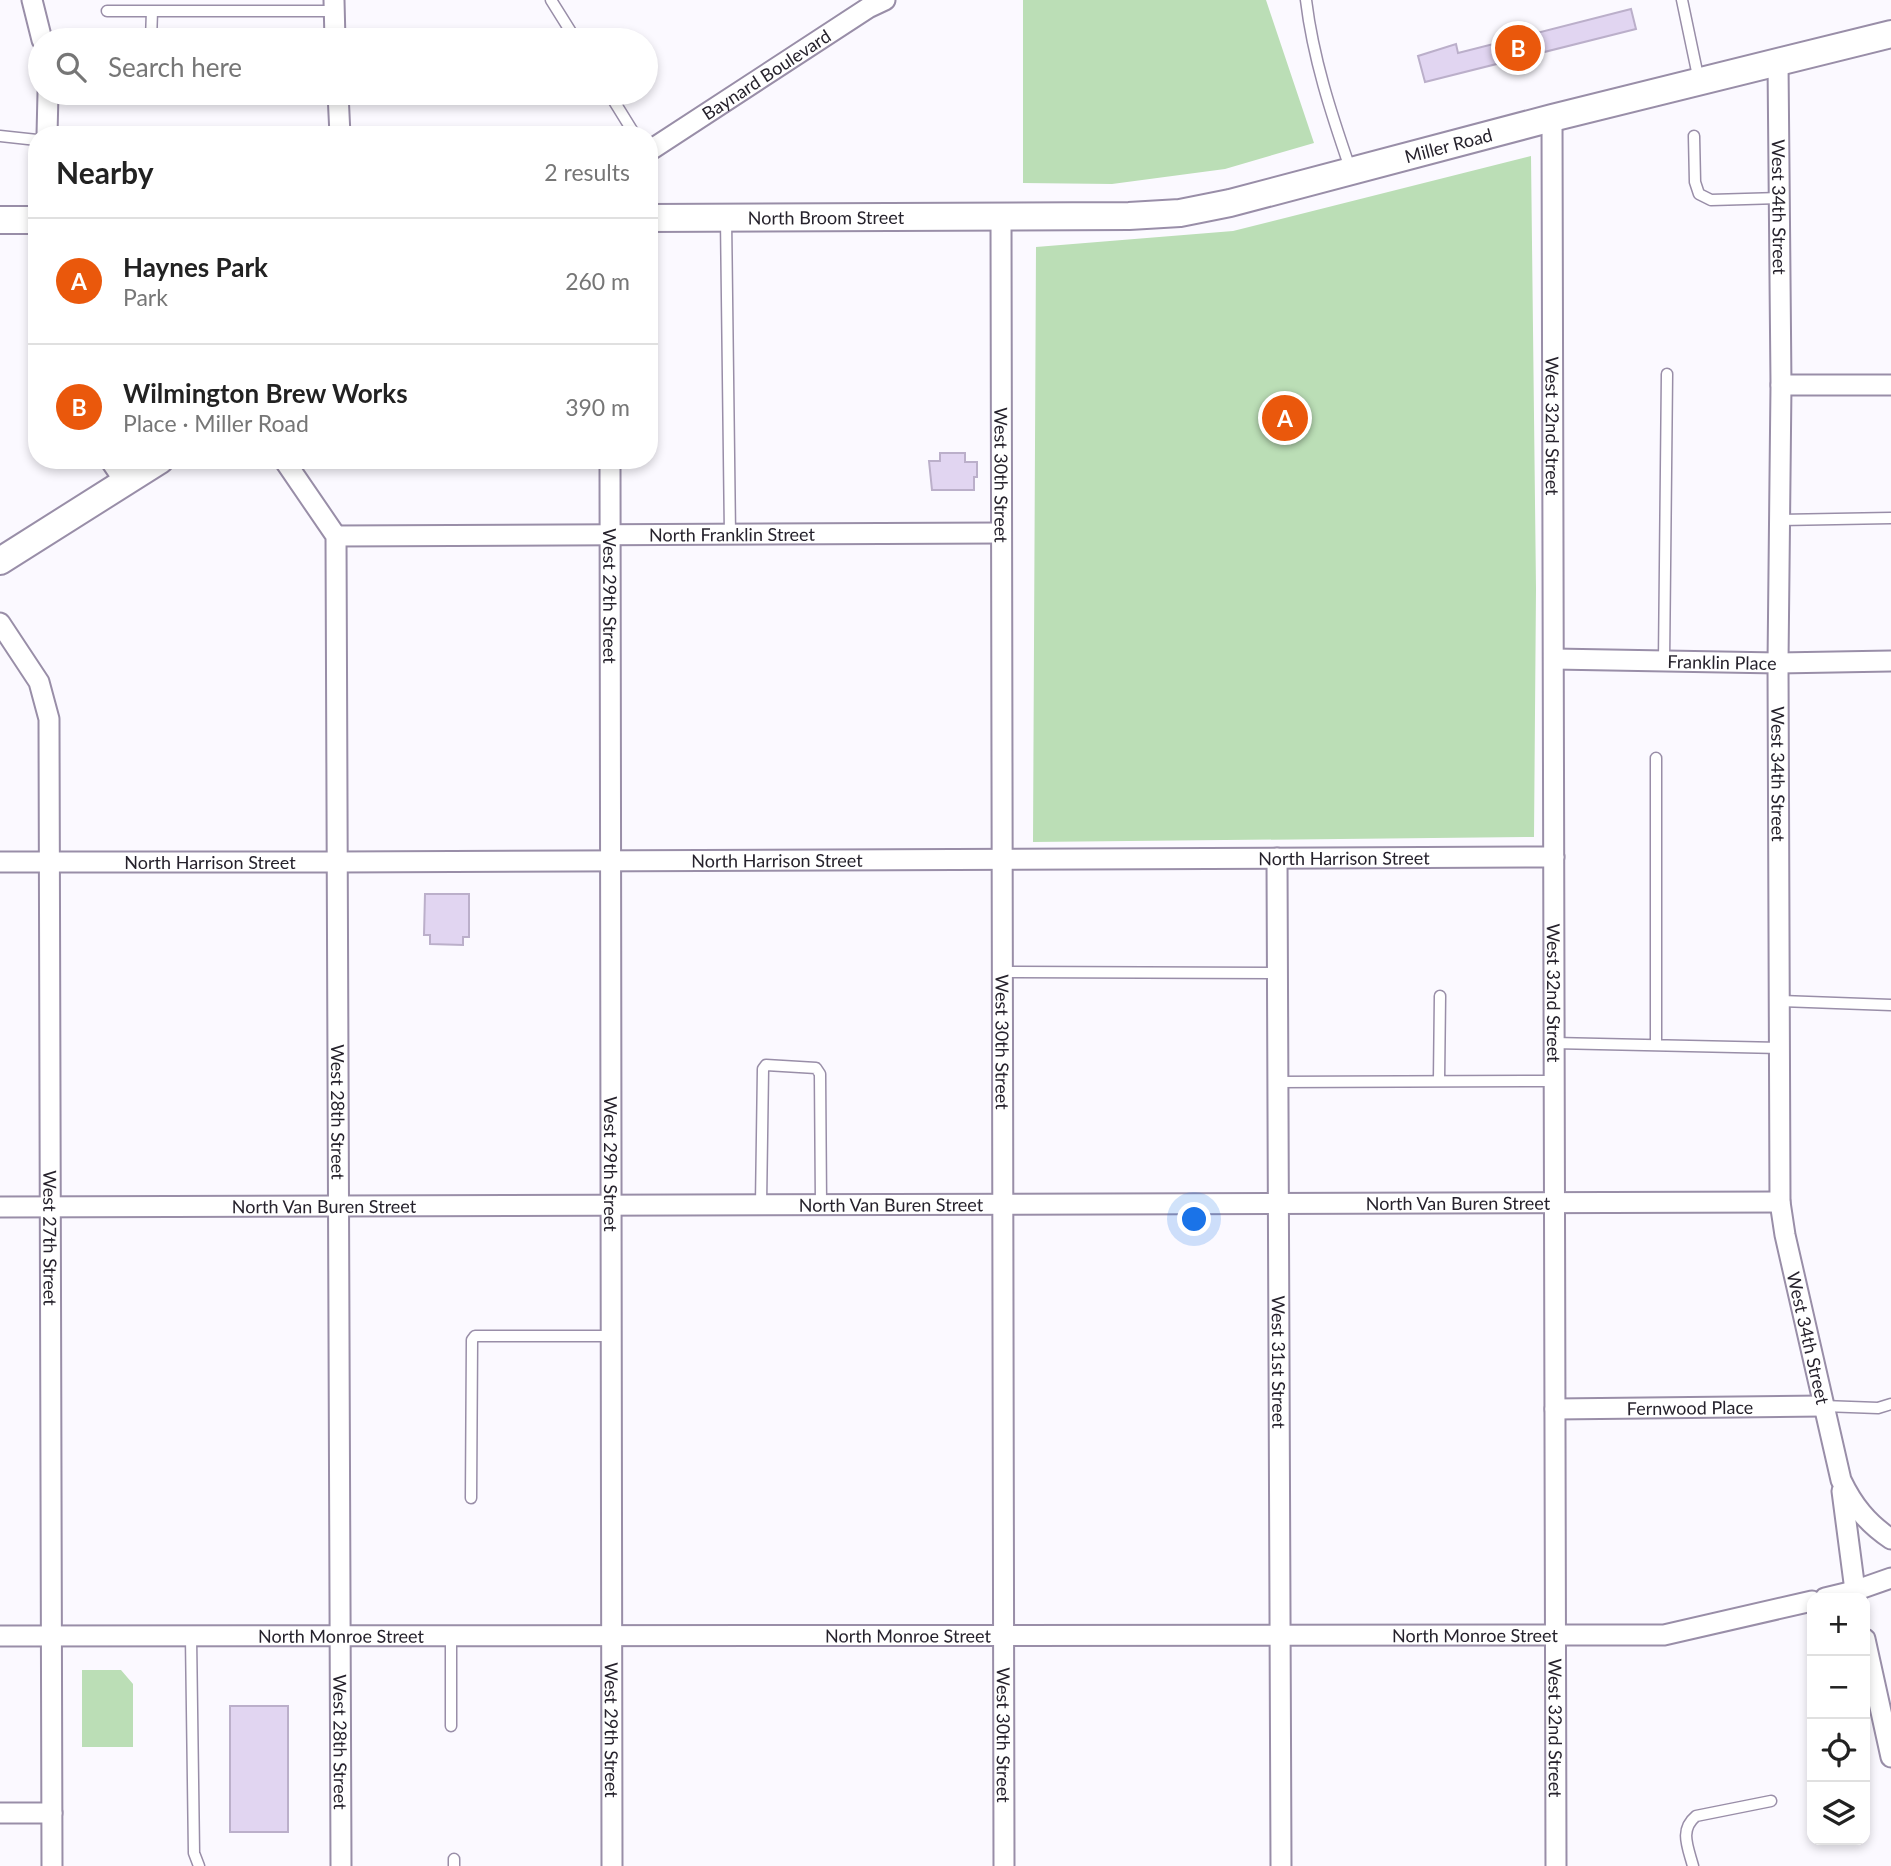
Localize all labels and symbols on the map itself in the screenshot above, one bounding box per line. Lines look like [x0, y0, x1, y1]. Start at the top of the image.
pin: B [1495, 22, 1541, 74]
street label: Baynard Boulevard [698, 24, 835, 124]
street label: Miller Road [1402, 123, 1495, 167]
street label: West 34th Street [1768, 139, 1791, 275]
street label: North Broom Street [748, 206, 905, 229]
street label: West 32nd Street [1542, 356, 1564, 496]
pin: A [1262, 392, 1308, 444]
street label: West 30th Street [990, 407, 1013, 543]
street label: North Franklin Street [649, 523, 816, 546]
street label: West 29th Street [599, 528, 621, 664]
street label: Franklin Place [1667, 650, 1777, 674]
street label: West 34th Street [1767, 706, 1790, 842]
street label: North Harrison Street [1258, 847, 1430, 869]
street label: North Harrison Street [691, 849, 863, 872]
street label: North Harrison Street [124, 851, 296, 873]
street label: West 32nd Street [1543, 923, 1565, 1063]
street label: West 30th Street [991, 974, 1014, 1110]
street label: West 28th Street [327, 1044, 349, 1180]
street label: West 29th Street [600, 1096, 622, 1232]
street label: West 27th Street [39, 1170, 62, 1306]
street label: North Van Buren Street [1366, 1192, 1551, 1214]
street label: North Van Buren Street [799, 1193, 984, 1216]
street label: North Van Buren Street [232, 1195, 417, 1217]
your location [1177, 1202, 1211, 1236]
street label: West 34th Street [1783, 1269, 1834, 1407]
street label: West 31st Street [1268, 1295, 1290, 1429]
street label: Fernwood Place [1627, 1396, 1753, 1419]
street label: North Monroe Street [825, 1624, 992, 1647]
street label: North Monroe Street [1392, 1624, 1559, 1646]
street label: North Monroe Street [258, 1625, 425, 1647]
street label: West 32nd Street [1545, 1658, 1567, 1798]
street label: West 29th Street [601, 1662, 623, 1798]
street label: West 30th Street [993, 1667, 1015, 1803]
street label: West 28th Street [329, 1674, 352, 1810]

